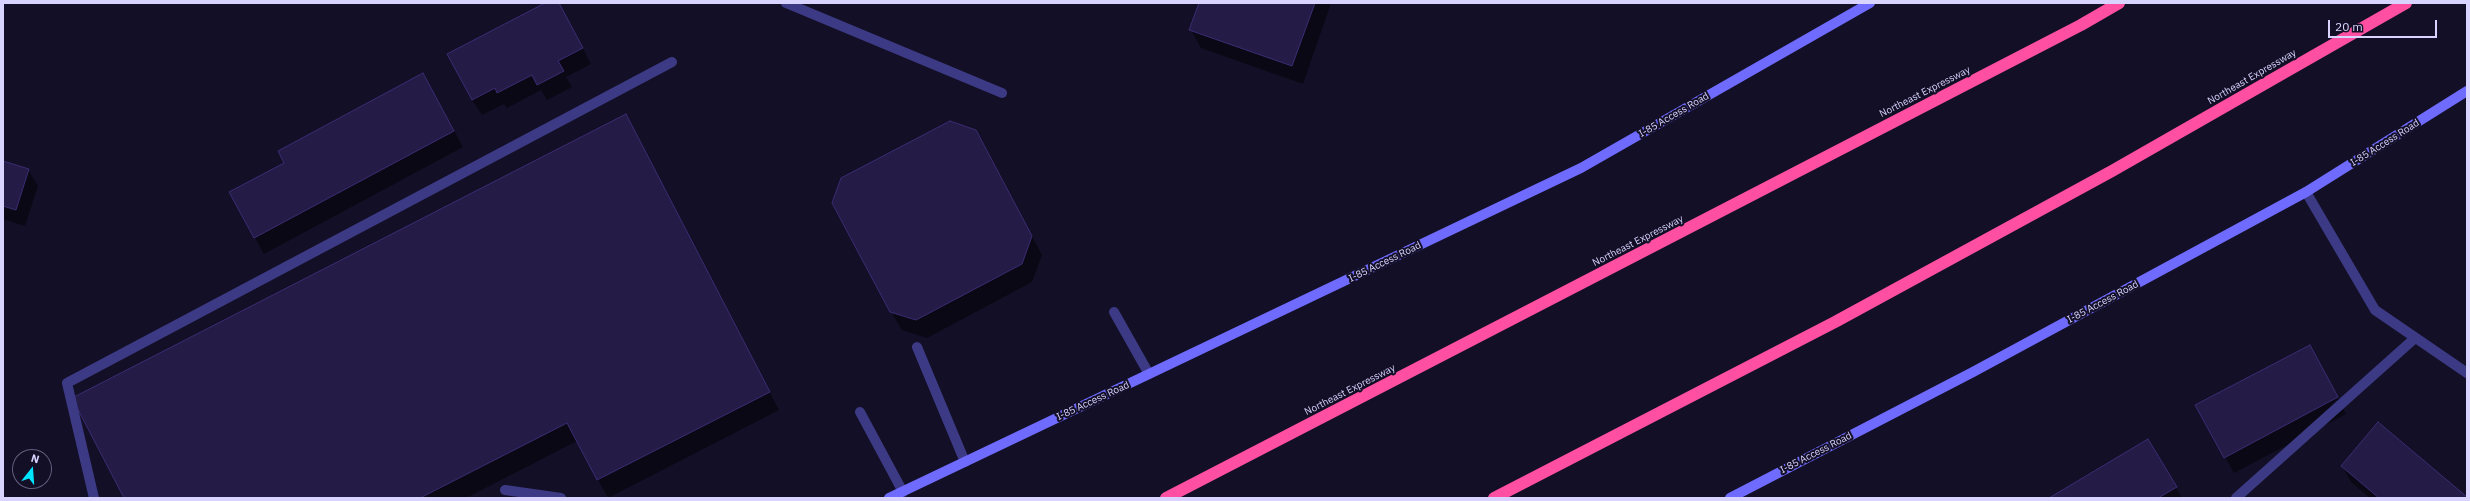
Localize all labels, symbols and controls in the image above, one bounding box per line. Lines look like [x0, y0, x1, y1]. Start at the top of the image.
scale bar [2330, 12, 2439, 38]
text: 20 m [2335, 19, 2363, 34]
street label: Northeast Expressway [2206, 47, 2298, 107]
street label: Northeast Expressway [1878, 64, 1972, 120]
street label: I-85 Access Road [1637, 90, 1711, 140]
street label: I-85 Access Road [2348, 117, 2422, 169]
street label: Northeast Expressway [1591, 213, 1685, 269]
street label: I-85 Access Road [1347, 239, 1423, 285]
street label: I-85 Access Road [2065, 278, 2141, 326]
street label: Northeast Expressway [1303, 362, 1397, 418]
street label: I-85 Access Road [1055, 379, 1131, 423]
street label: I-85 Access Road [1778, 430, 1854, 476]
north arrow [12, 449, 52, 489]
text: N [29, 451, 41, 466]

